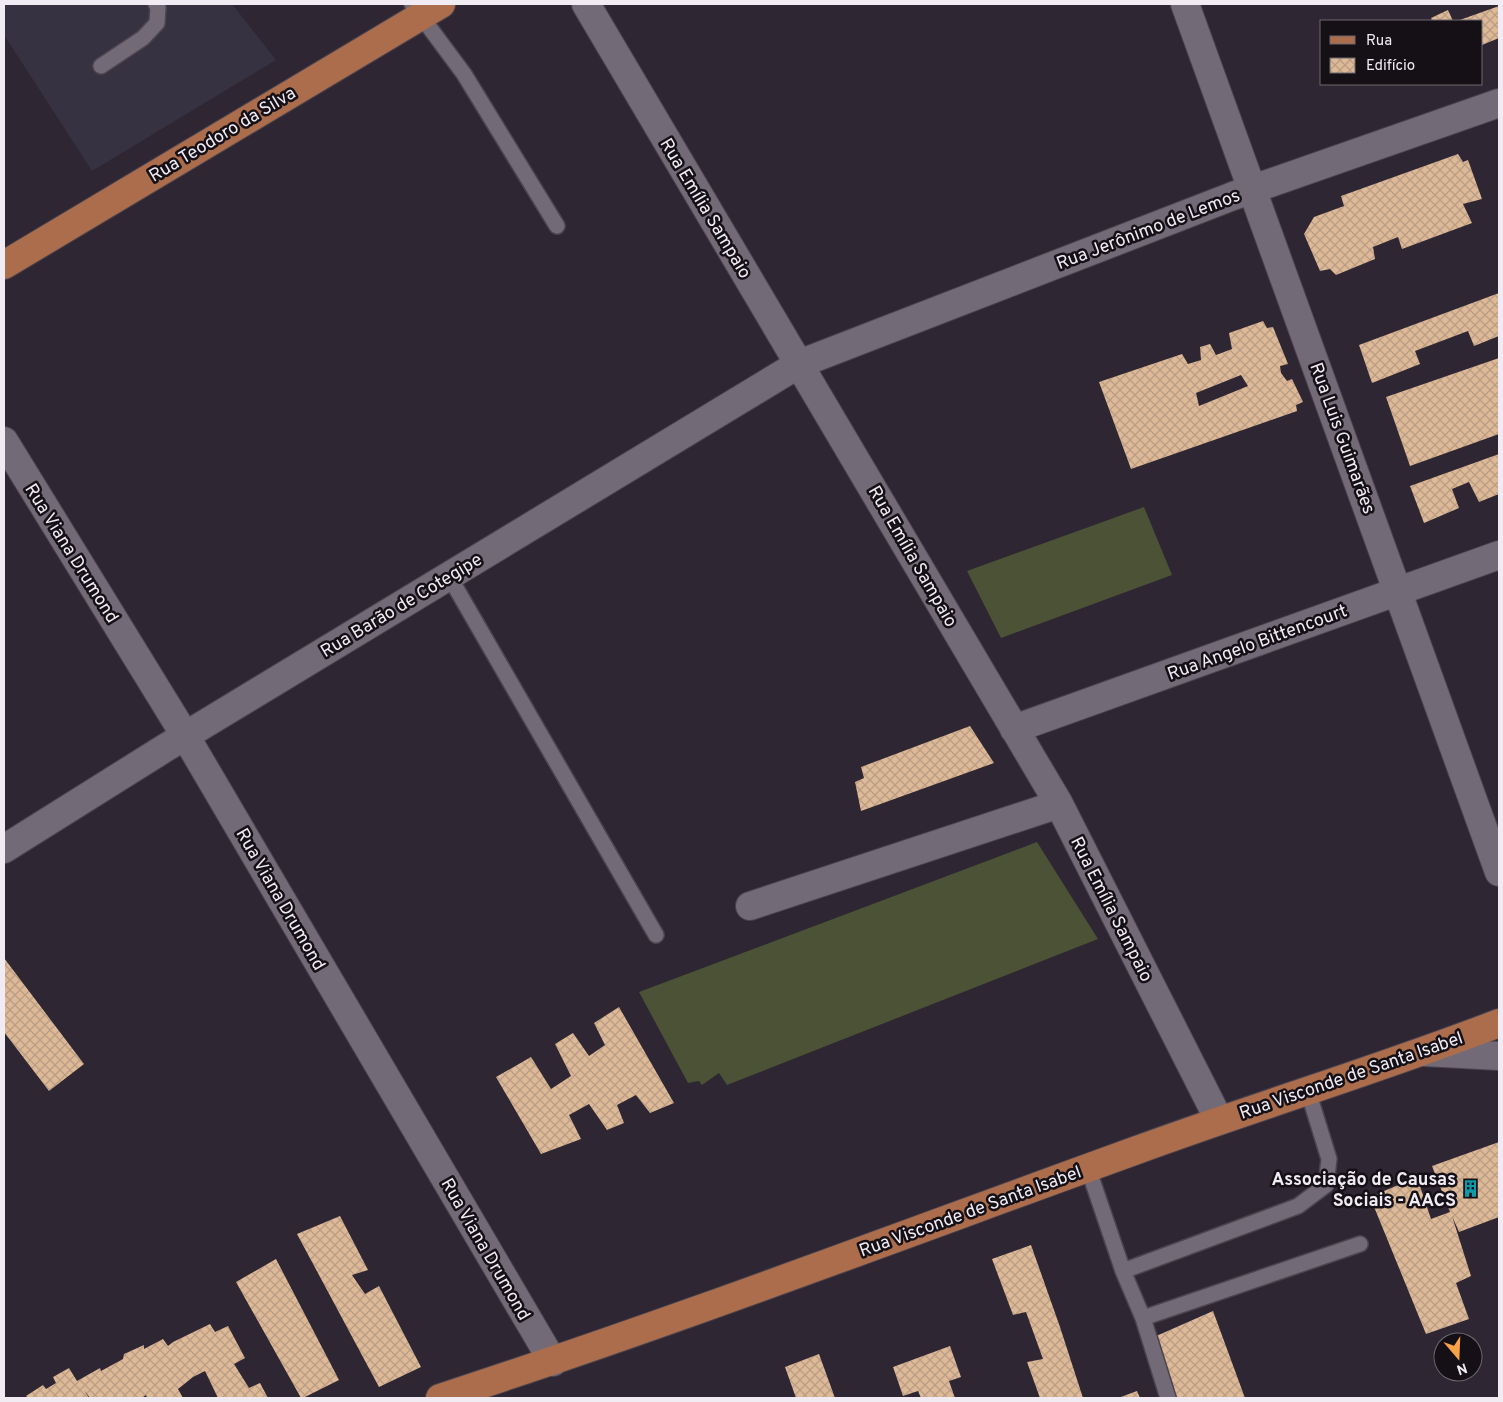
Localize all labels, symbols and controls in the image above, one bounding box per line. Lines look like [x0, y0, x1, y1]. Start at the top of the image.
legend [1320, 20, 1483, 85]
text: Rua [1366, 32, 1392, 51]
text: Edifício [1366, 57, 1415, 76]
street label: Rua Teodoro da Silva [145, 82, 300, 188]
street label: Rua Emília Sampaio [654, 134, 756, 283]
street label: Rua Jerônimo de Lemos [1053, 185, 1244, 276]
street label: Rua Luis Guimarães [1304, 360, 1380, 517]
street label: Rua Viana Drumond [19, 480, 123, 628]
street label: Rua Emília Sampaio [862, 482, 962, 632]
street label: Rua Barão de Cotegipe [317, 549, 487, 664]
street label: Rua Angelo Bittencourt [1164, 600, 1351, 687]
street label: Rua Viana Drumond [230, 825, 330, 975]
street label: Rua Emília Sampaio [1064, 833, 1157, 986]
street label: Rua Visconde de Santa Isabel [1237, 1027, 1466, 1126]
street label: Rua Visconde de Santa Isabel [856, 1161, 1085, 1263]
place label: Associação de Causas Sociais - AACS [1271, 1169, 1456, 1213]
street label: Rua Viana Drumond [435, 1175, 535, 1325]
building icon: Associação de Causas Sociais - AACS [1460, 1179, 1480, 1199]
north arrow [1433, 1332, 1483, 1382]
text: N [1454, 1358, 1469, 1378]

